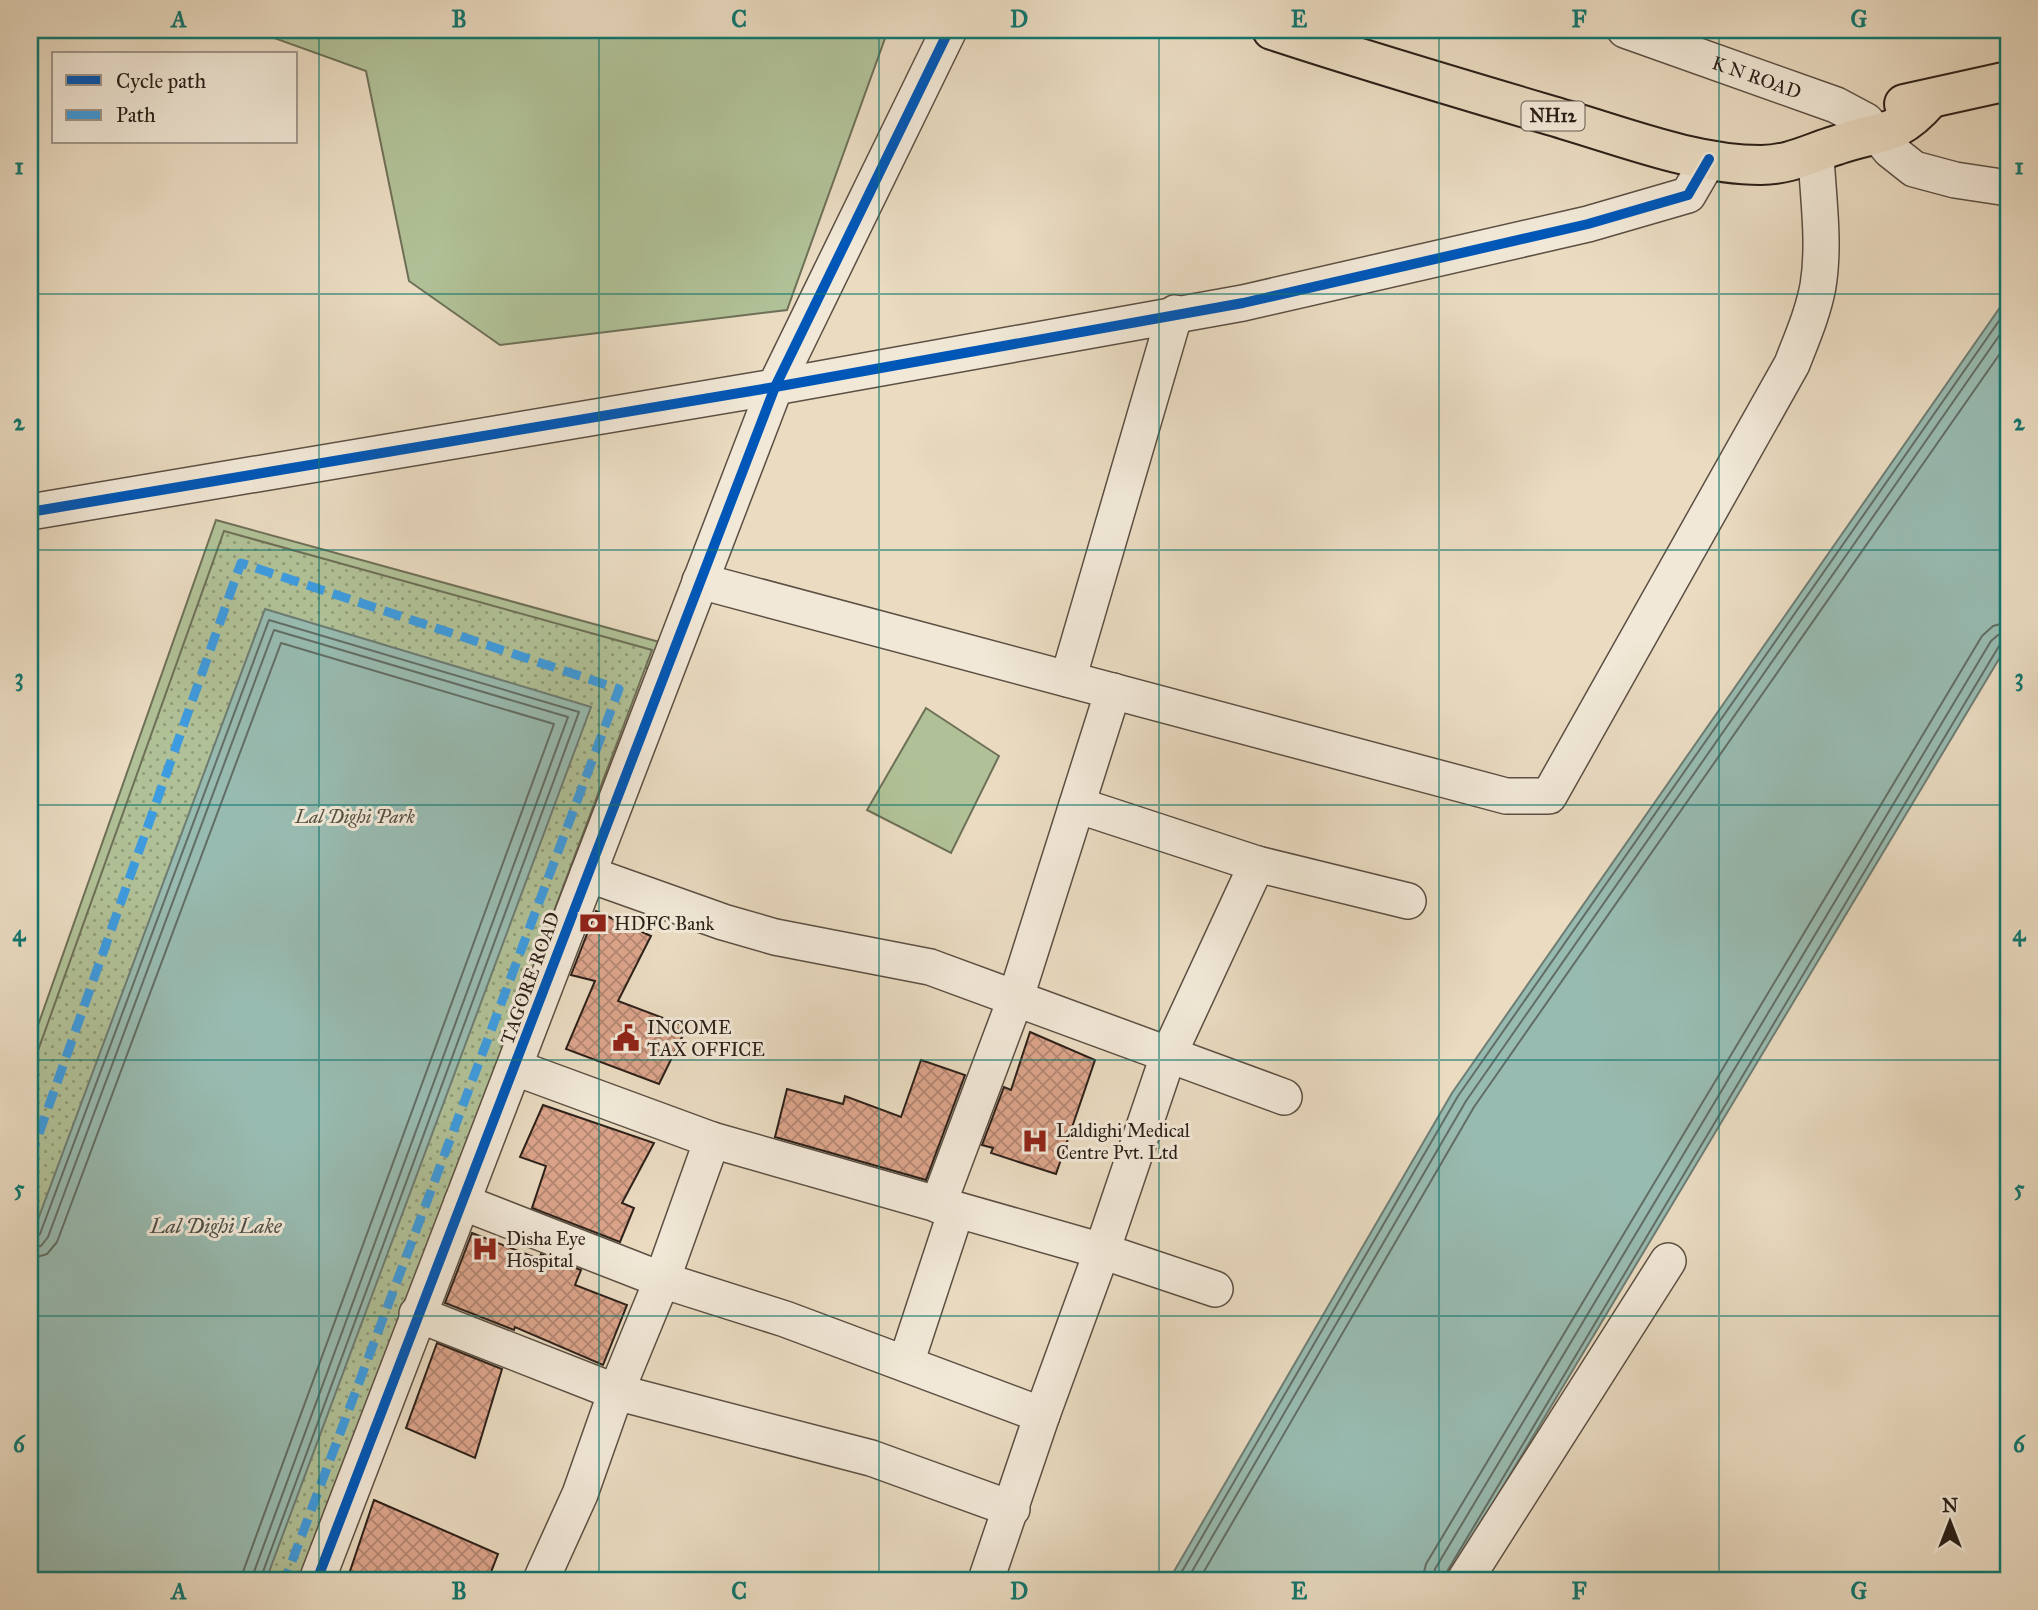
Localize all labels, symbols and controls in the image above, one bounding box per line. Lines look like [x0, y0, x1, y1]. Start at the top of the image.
text: A [169, 5, 187, 33]
text: B [451, 5, 467, 33]
text: C [731, 5, 747, 33]
text: D [1010, 5, 1028, 33]
text: E [1291, 5, 1308, 33]
text: F [1571, 5, 1587, 33]
text: G [1851, 5, 1868, 33]
street label: K N ROAD [1709, 51, 1804, 103]
legend [52, 52, 298, 144]
text: Cycle path [116, 68, 207, 94]
text: Path [116, 102, 156, 128]
road number: NH12 [1522, 102, 1584, 131]
text: 1 [14, 152, 24, 180]
text: 1 [2014, 152, 2024, 180]
text: 2 [13, 408, 25, 436]
text: 2 [2013, 408, 2025, 436]
text: 3 [14, 663, 24, 692]
text: 3 [2014, 663, 2024, 692]
park label: Lal Dighi Park [294, 805, 415, 828]
bank icon: HDFC Bank [578, 908, 608, 938]
street label: TAGORE ROAD [495, 909, 565, 1047]
place label: HDFC Bank [614, 912, 715, 935]
text: 4 [13, 919, 27, 947]
text: 4 [2013, 919, 2027, 947]
place label: INCOME TAX OFFICE [647, 1016, 765, 1061]
public building icon: INCOME TAX OFFICE [611, 1023, 641, 1053]
place label: Laldighi Medical Centre Pvt. Ltd [1056, 1119, 1191, 1164]
hospital icon: Laldighi Medical Centre Pvt. Ltd [1020, 1126, 1050, 1156]
text: 5 [14, 1174, 25, 1202]
text: 5 [2014, 1174, 2025, 1202]
water label: Lal Dighi Lake [149, 1213, 283, 1239]
place label: Disha Eye Hospital [506, 1227, 586, 1272]
hospital icon: Disha Eye Hospital [470, 1234, 500, 1264]
text: 6 [13, 1430, 26, 1458]
text: 6 [2013, 1430, 2026, 1458]
north arrow [1916, 1488, 1986, 1558]
text: N [1942, 1494, 1958, 1517]
text: A [169, 1577, 187, 1605]
text: B [451, 1577, 467, 1605]
text: C [731, 1577, 747, 1605]
text: D [1010, 1577, 1028, 1605]
text: E [1291, 1577, 1308, 1605]
text: F [1571, 1577, 1587, 1605]
text: G [1851, 1577, 1868, 1605]

